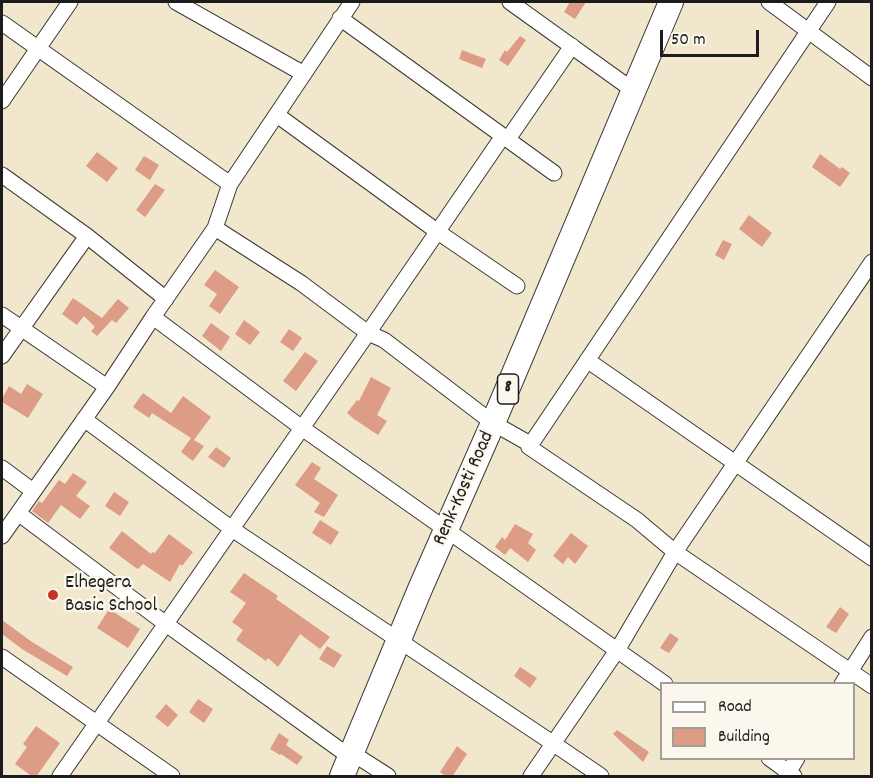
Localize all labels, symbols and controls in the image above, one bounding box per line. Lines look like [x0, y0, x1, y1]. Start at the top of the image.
scale bar [663, 18, 762, 56]
text: 50 m [671, 28, 706, 53]
road number: 8 [498, 374, 518, 404]
street label: Renk-Kosti Road [429, 428, 501, 550]
place label: Elhegera Basic School [65, 572, 157, 619]
marker: Elhegera Basic School [46, 588, 60, 602]
legend [660, 682, 855, 760]
text: Road [718, 695, 752, 720]
text: Building [718, 725, 770, 750]

